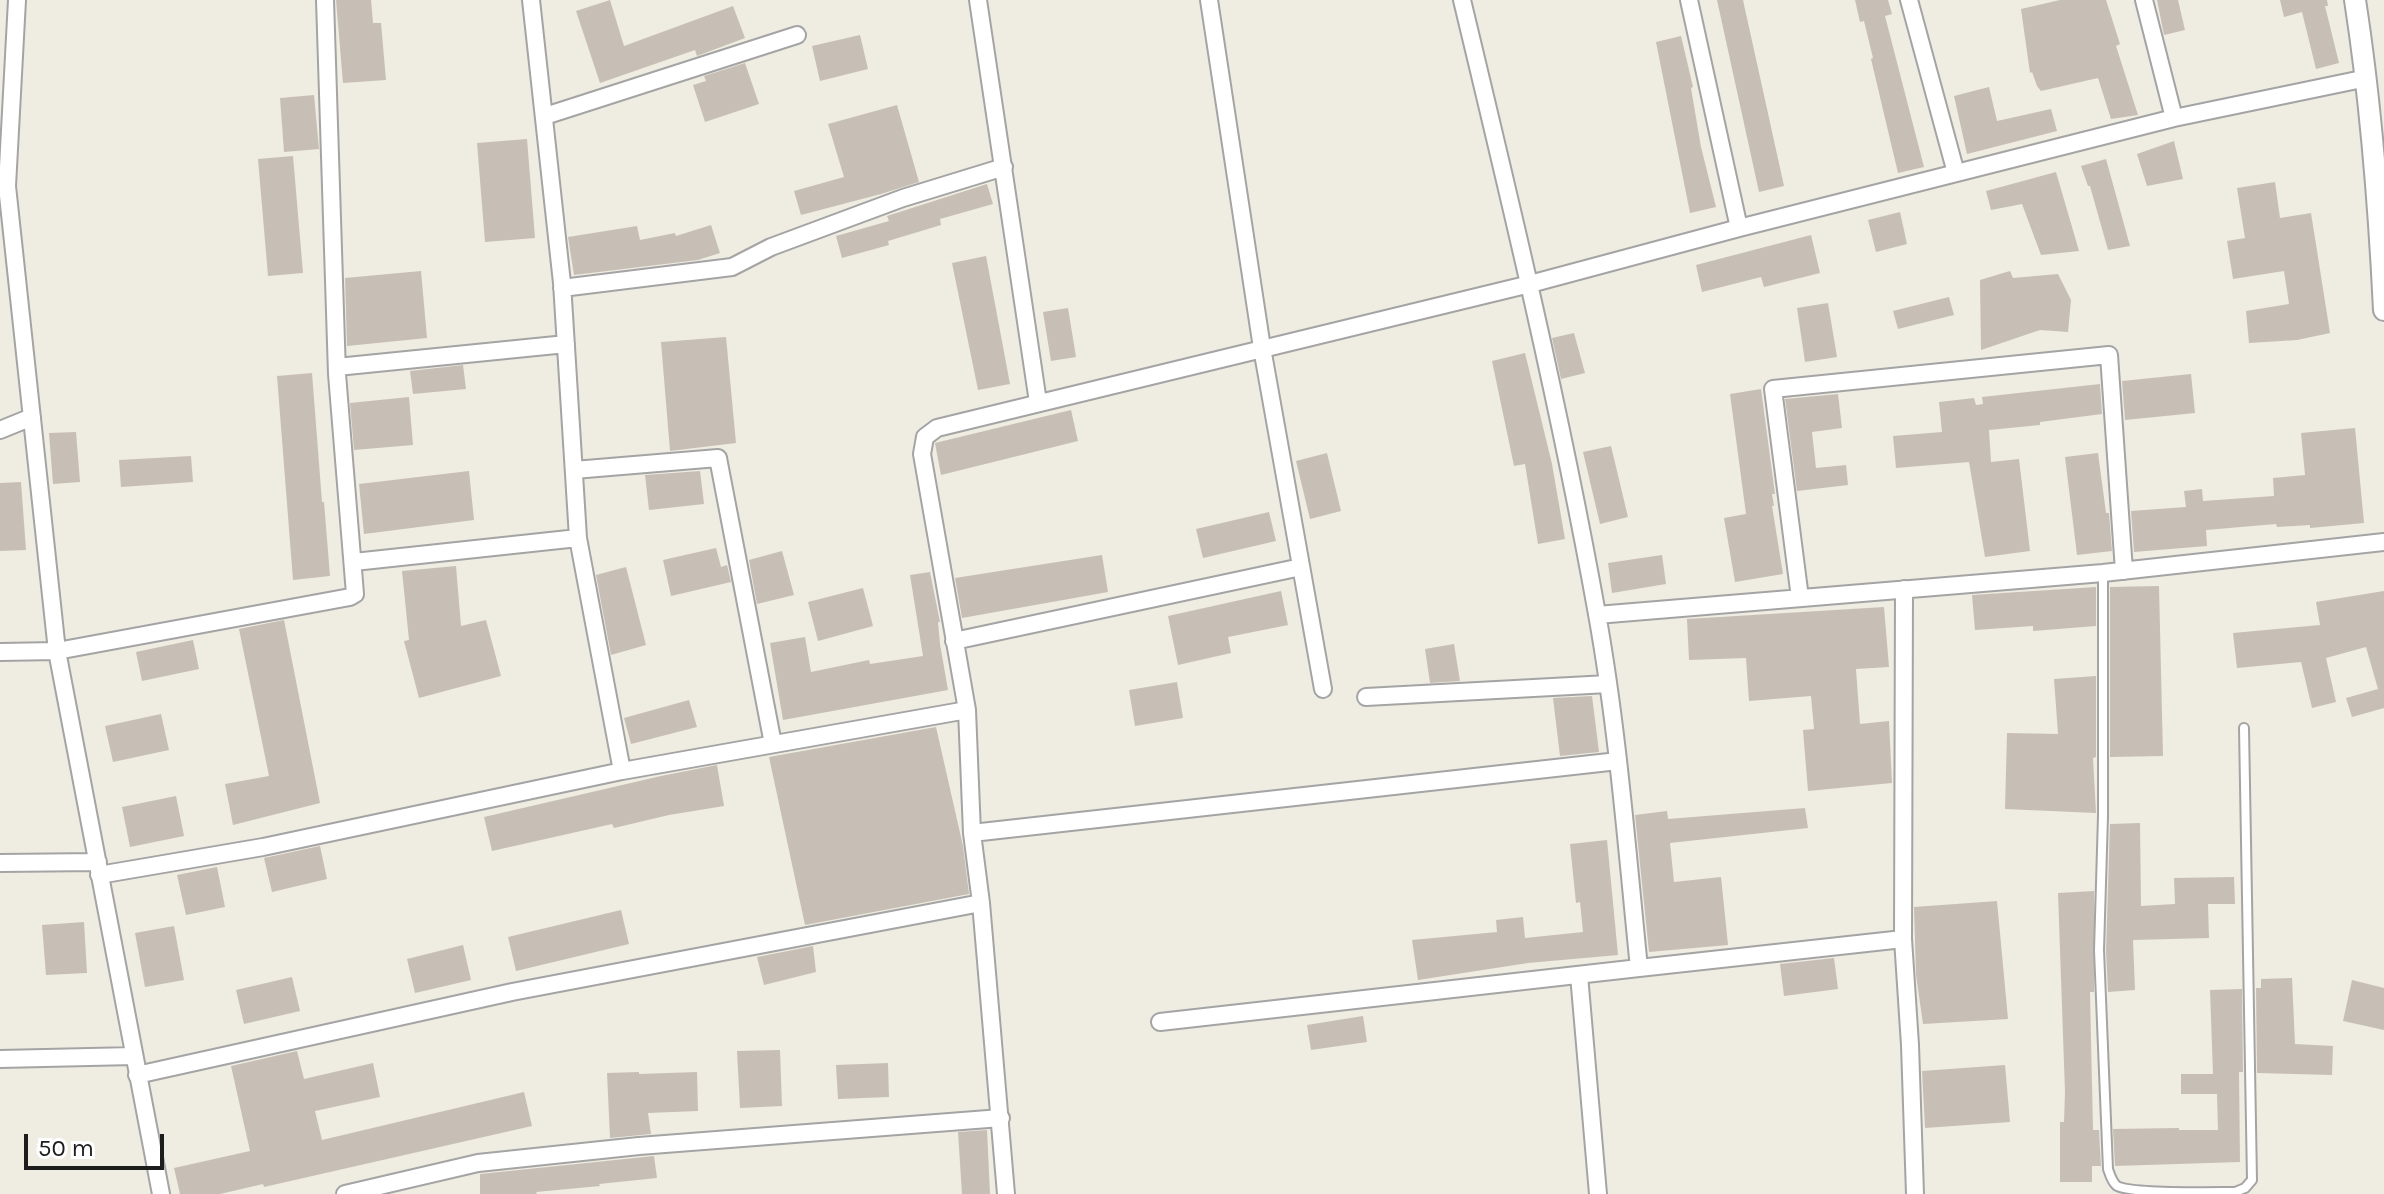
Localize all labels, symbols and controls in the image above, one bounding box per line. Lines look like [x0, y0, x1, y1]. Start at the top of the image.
scale bar [28, 1118, 168, 1168]
text: 50 m [38, 1134, 94, 1162]

